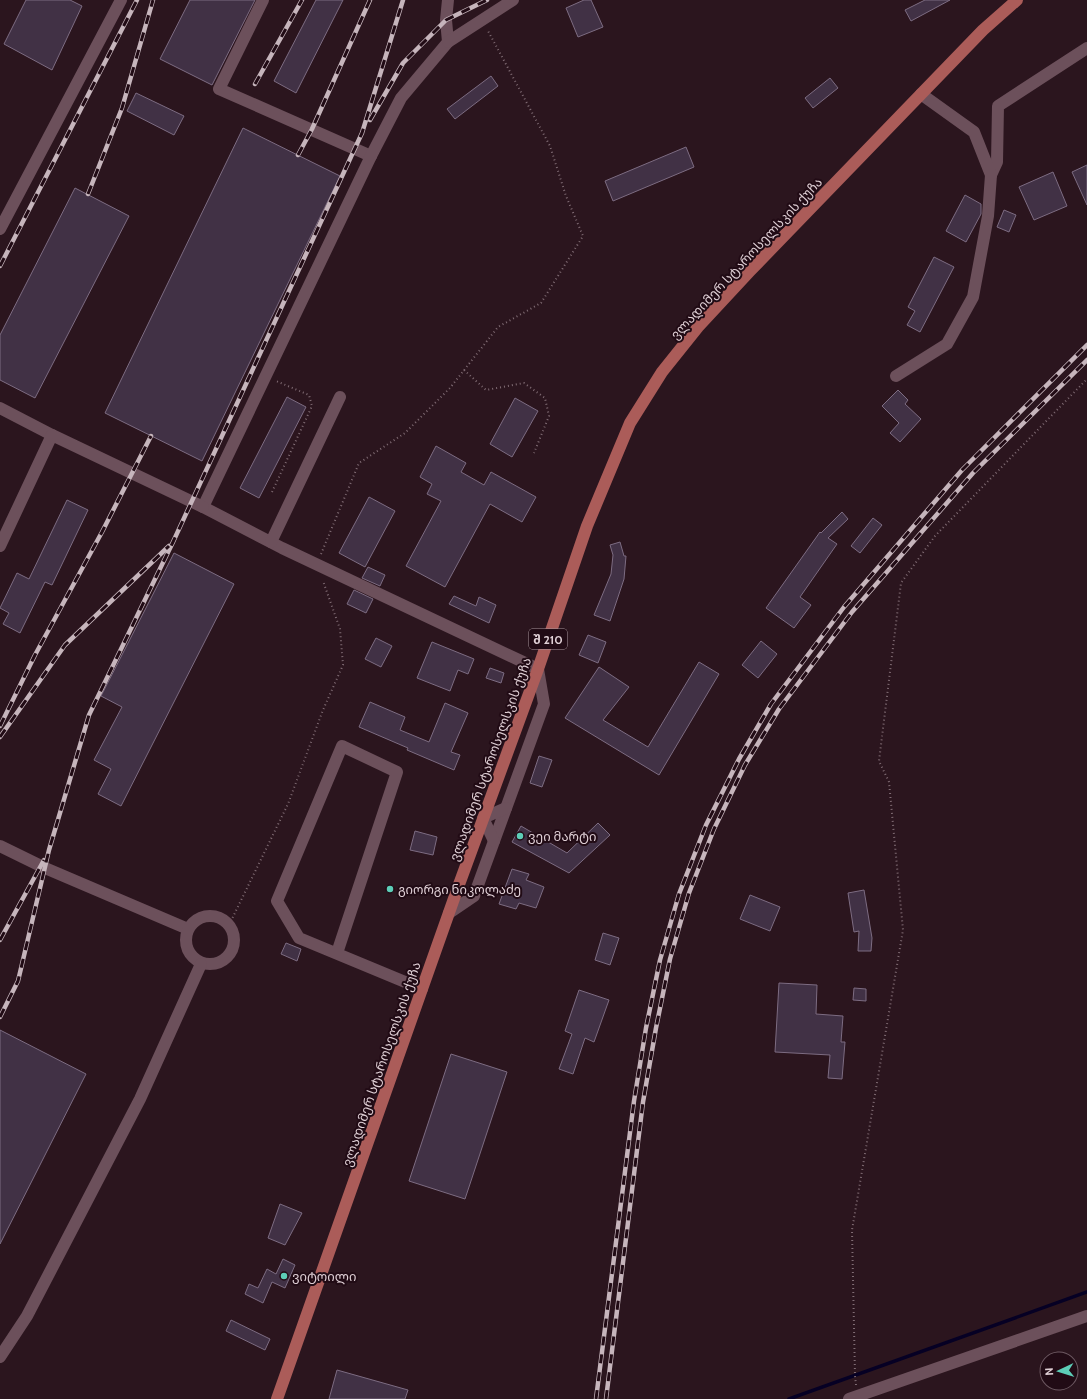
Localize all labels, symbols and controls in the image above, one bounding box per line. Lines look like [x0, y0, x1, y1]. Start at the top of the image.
street label: ვლადიმერ სტაროსელსკის ქუჩა [667, 174, 826, 343]
road number: შ 210 [529, 629, 567, 649]
street label: ვლადიმერ სტაროსელსკის ქუჩა [446, 655, 535, 863]
place label: ვეი მარტი [528, 828, 596, 844]
marker: ვეი მარტი [515, 831, 525, 841]
place label: გიორგი ნიკოლაძე [398, 881, 521, 898]
marker: გიორგი ნიკოლაძე [385, 884, 395, 894]
street label: ვლადიმერ სტაროსელსკის ქუჩა [338, 960, 425, 1169]
place label: ვიტოილი [292, 1268, 356, 1285]
marker: ვიტოილი [279, 1271, 289, 1281]
north arrow [1039, 1351, 1079, 1391]
text: N [1042, 1367, 1056, 1376]

